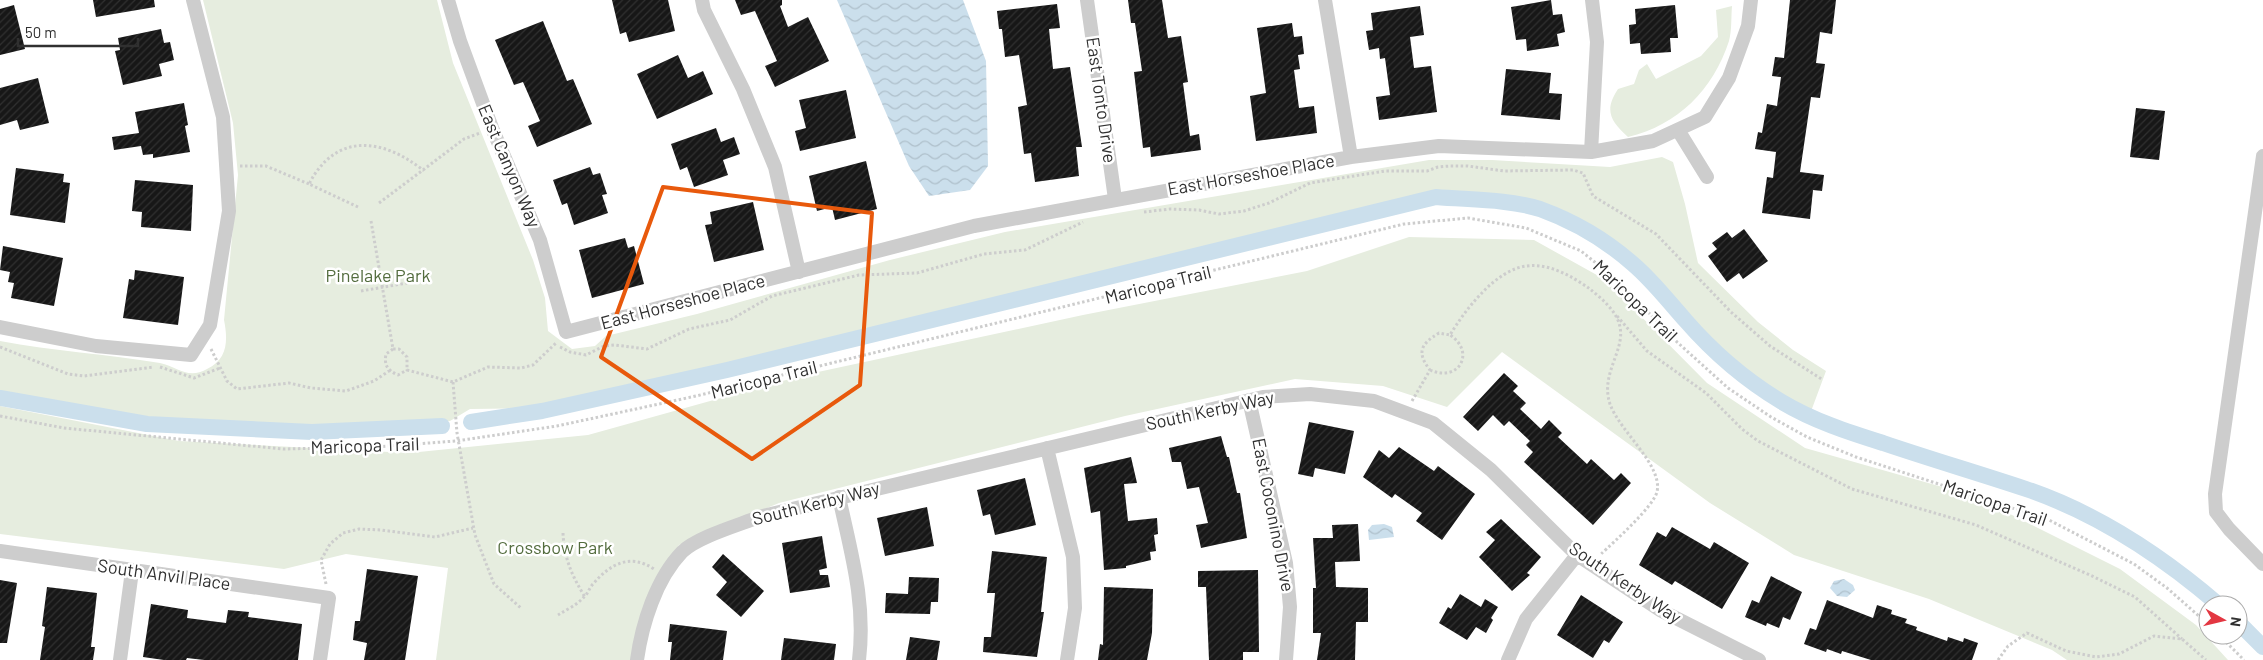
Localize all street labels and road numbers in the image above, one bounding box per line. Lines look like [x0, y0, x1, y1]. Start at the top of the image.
street label: East Tonto Drive [1082, 35, 1122, 164]
street label: East Canyon Way [474, 101, 546, 231]
street label: East Horseshoe Place [1166, 148, 1336, 200]
street label: Maricopa Trail [1589, 255, 1682, 346]
street label: Maricopa Trail [1102, 260, 1213, 308]
street label: East Horseshoe Place [598, 269, 767, 334]
street label: Maricopa Trail [708, 355, 819, 403]
street label: South Kerby Way [1144, 386, 1276, 434]
street label: Maricopa Trail [310, 432, 420, 458]
street label: East Coconino Drive [1248, 436, 1300, 594]
street label: Maricopa Trail [1940, 474, 2050, 530]
street label: South Kerby Way [750, 477, 882, 529]
street label: South Kerby Way [1565, 537, 1686, 628]
street label: South Anvil Place [96, 554, 232, 594]

